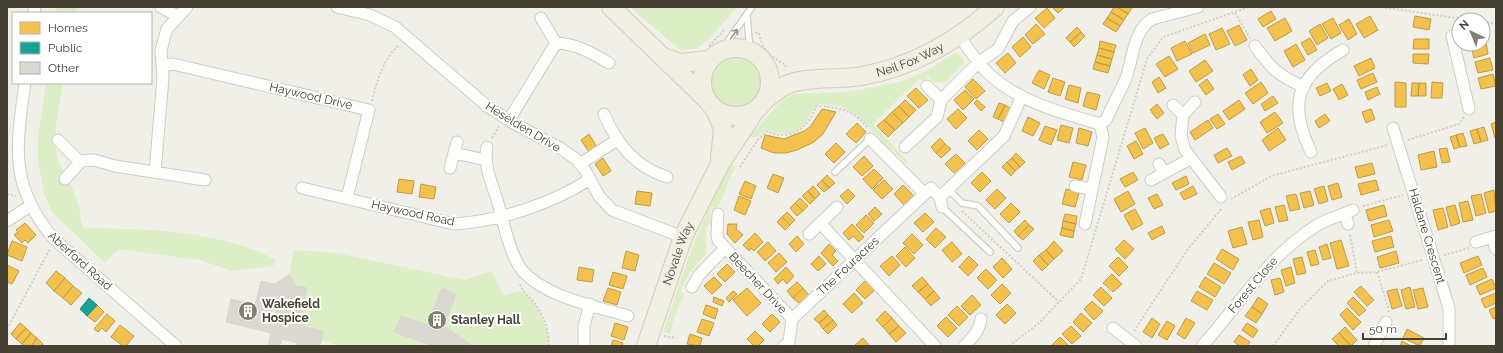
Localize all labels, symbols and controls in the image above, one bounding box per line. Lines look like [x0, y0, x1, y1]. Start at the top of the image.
legend [12, 12, 152, 84]
north arrow [1451, 12, 1491, 52]
text: N [1457, 18, 1472, 33]
text: Homes [48, 21, 88, 35]
one-way arrow [729, 28, 738, 39]
street label: Neil Fox Way [875, 39, 947, 80]
text: Public [48, 41, 83, 55]
text: Other [48, 61, 80, 75]
street label: Haywood Drive [268, 80, 354, 112]
street label: Heselden Drive [483, 99, 563, 155]
street label: Haldane Crescent [1406, 186, 1448, 286]
street label: Haywood Road [370, 197, 456, 229]
street label: Novale Way [660, 219, 697, 287]
street label: Aberford Road [45, 229, 115, 293]
street label: The Fouracres [814, 234, 882, 298]
street label: Beecher Drive [726, 250, 790, 316]
street label: Forest Close [1225, 254, 1281, 316]
place label: Wakefield Hospice [262, 297, 320, 325]
building icon: Wakefield Hospice [237, 300, 259, 322]
building icon: Stanley Hall [426, 309, 448, 331]
place label: Stanley Hall [451, 313, 520, 327]
scale bar [1363, 315, 1446, 341]
text: 50 m [1369, 322, 1397, 336]

